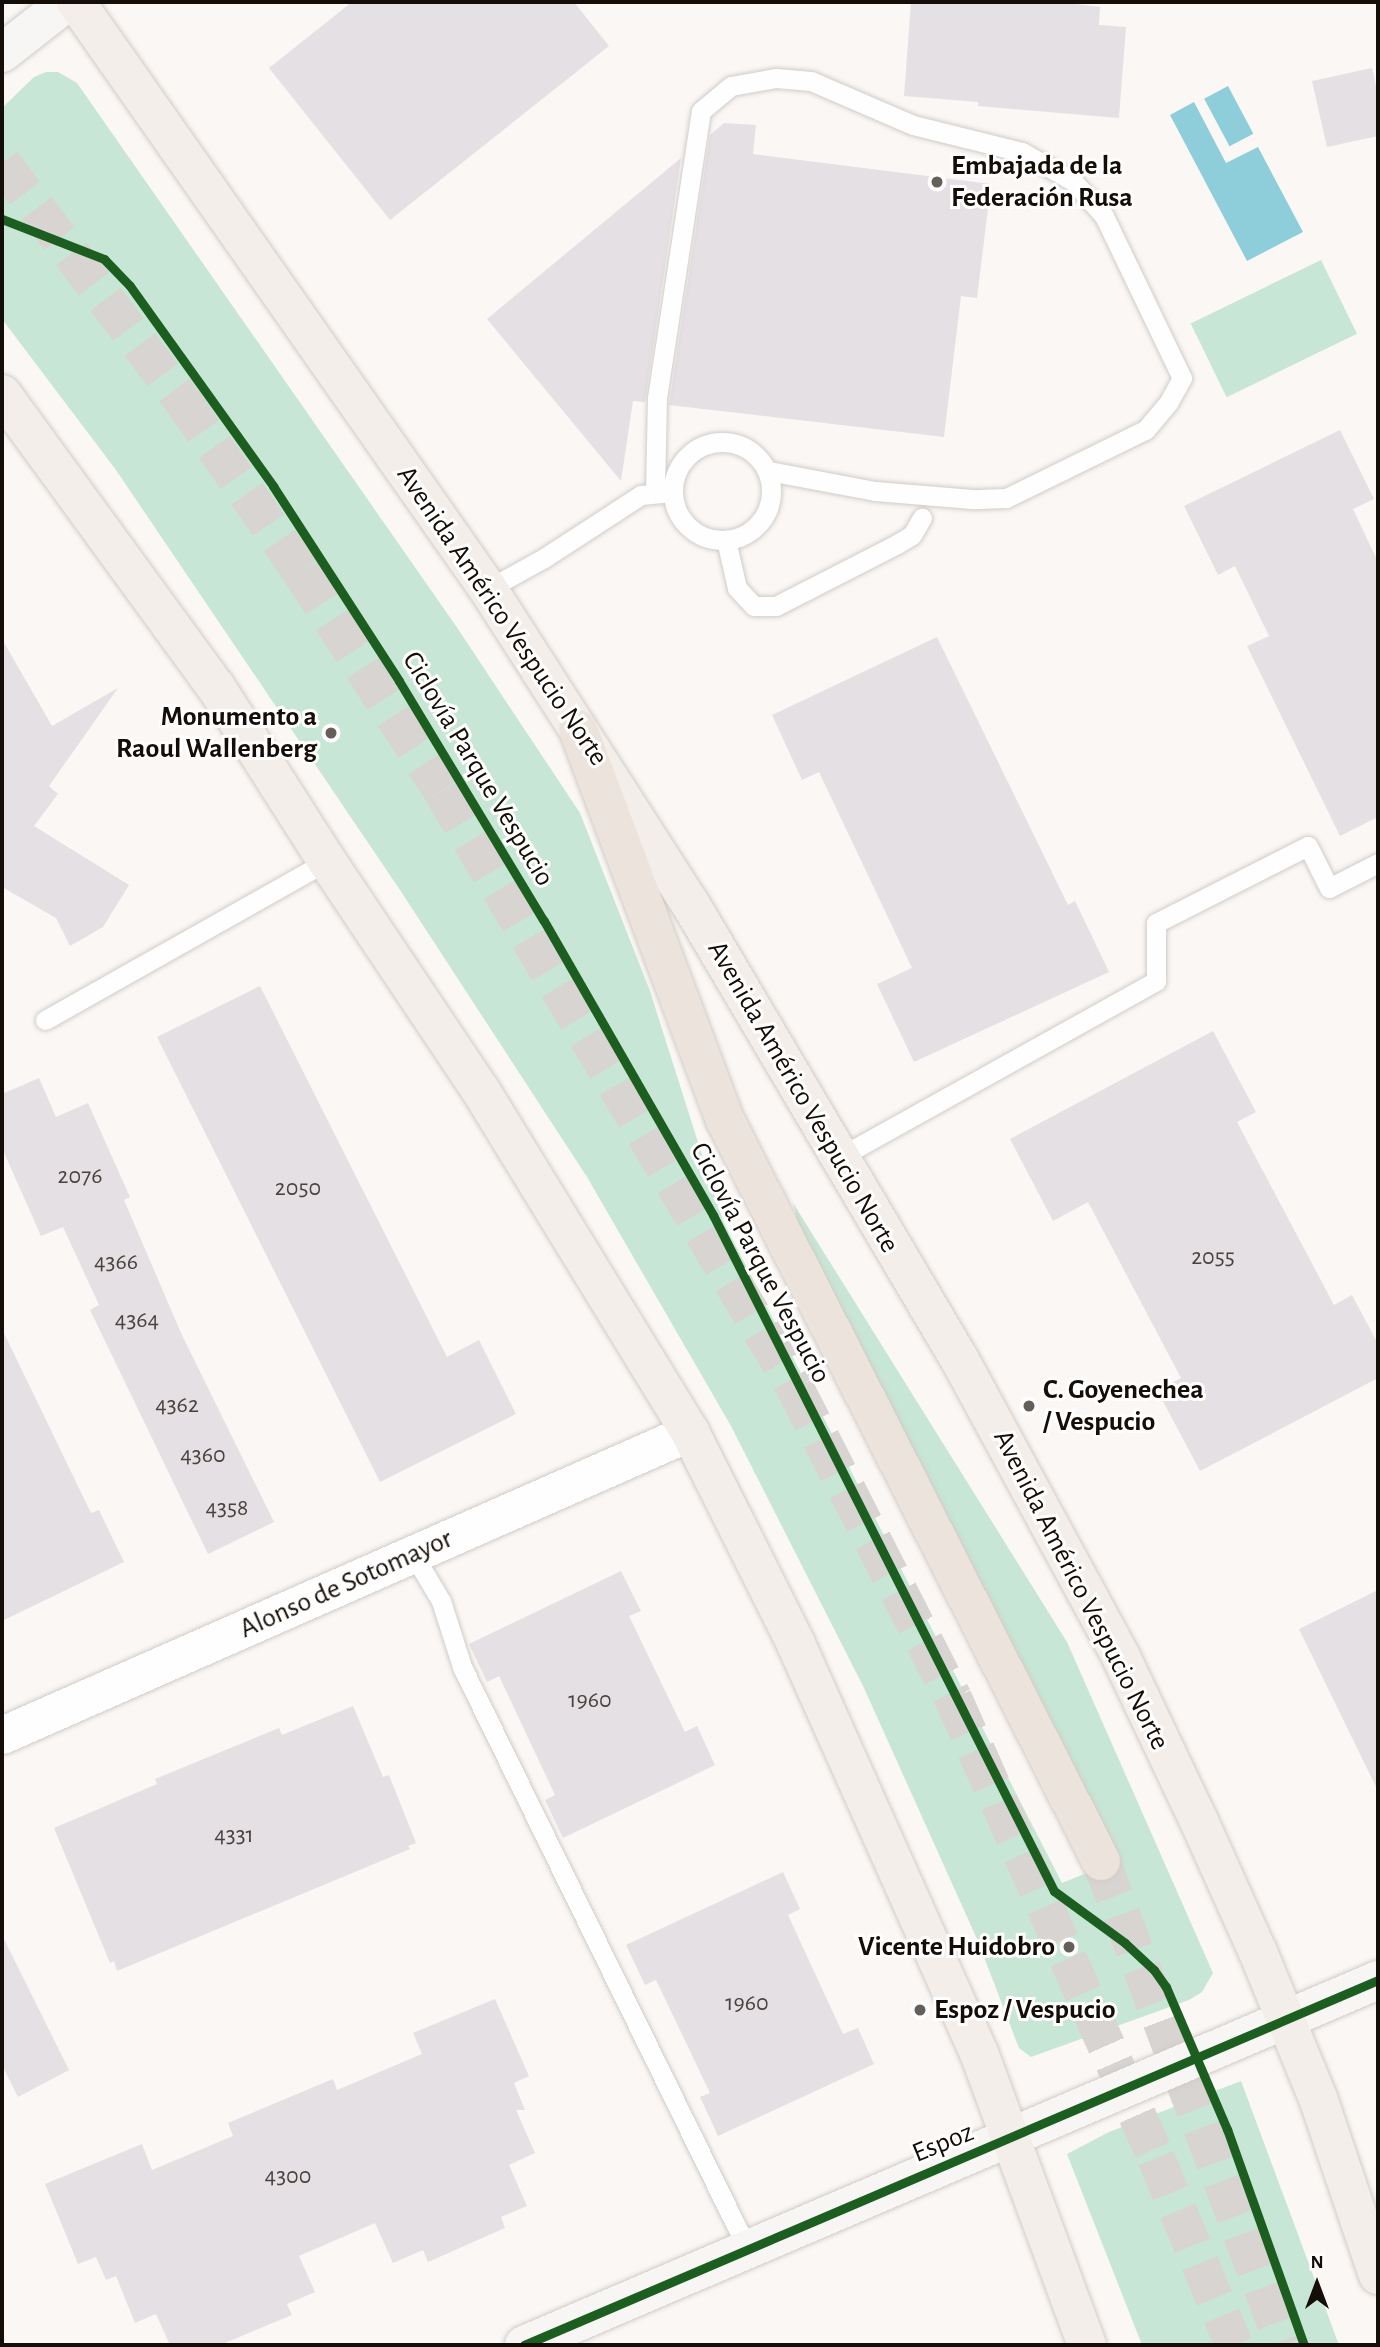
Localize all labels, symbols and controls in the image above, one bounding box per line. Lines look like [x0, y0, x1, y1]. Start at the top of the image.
place label: Embajada de la Federación Rusa [951, 149, 1133, 215]
marker: Embajada de la Federación Rusa [929, 174, 945, 190]
street label: Avenida Américo Vespucio Norte [389, 460, 615, 772]
street label: Ciclovía Parque Vespucio [395, 646, 561, 892]
place label: Monumento a Raoul Wallenberg [116, 700, 317, 766]
marker: Monumento a Raoul Wallenberg [323, 725, 339, 741]
street label: Avenida Américo Vespucio Norte [700, 935, 906, 1259]
street label: Ciclovía Parque Vespucio [682, 1137, 838, 1389]
house number: 2076 [58, 1163, 102, 1191]
house number: 2050 [275, 1175, 321, 1203]
house number: 2055 [1191, 1244, 1235, 1272]
house number: 4366 [94, 1249, 138, 1277]
house number: 4364 [115, 1307, 159, 1335]
place label: C. Goyenechea / Vespucio [1043, 1373, 1204, 1439]
house number: 4362 [155, 1392, 199, 1420]
marker: C. Goyenechea / Vespucio [1021, 1398, 1037, 1414]
street label: Avenida Américo Vespucio Norte [986, 1425, 1176, 1755]
house number: 4360 [180, 1442, 226, 1470]
house number: 4358 [206, 1495, 248, 1523]
street label: Alonso de Sotomayor [234, 1522, 458, 1646]
house number: 1960 [568, 1687, 612, 1715]
house number: 4331 [214, 1822, 254, 1850]
place label: Vicente Huidobro [858, 1930, 1055, 1964]
marker: Vicente Huidobro [1061, 1939, 1077, 1955]
house number: 1960 [725, 1990, 769, 2018]
place label: Espoz / Vespucio [934, 1993, 1116, 2027]
marker: Espoz / Vespucio [912, 2002, 928, 2018]
street label: Espoz [908, 2116, 978, 2170]
house number: 4300 [265, 2163, 311, 2191]
north arrow [1282, 2249, 1352, 2319]
text: N [1310, 2253, 1324, 2272]

